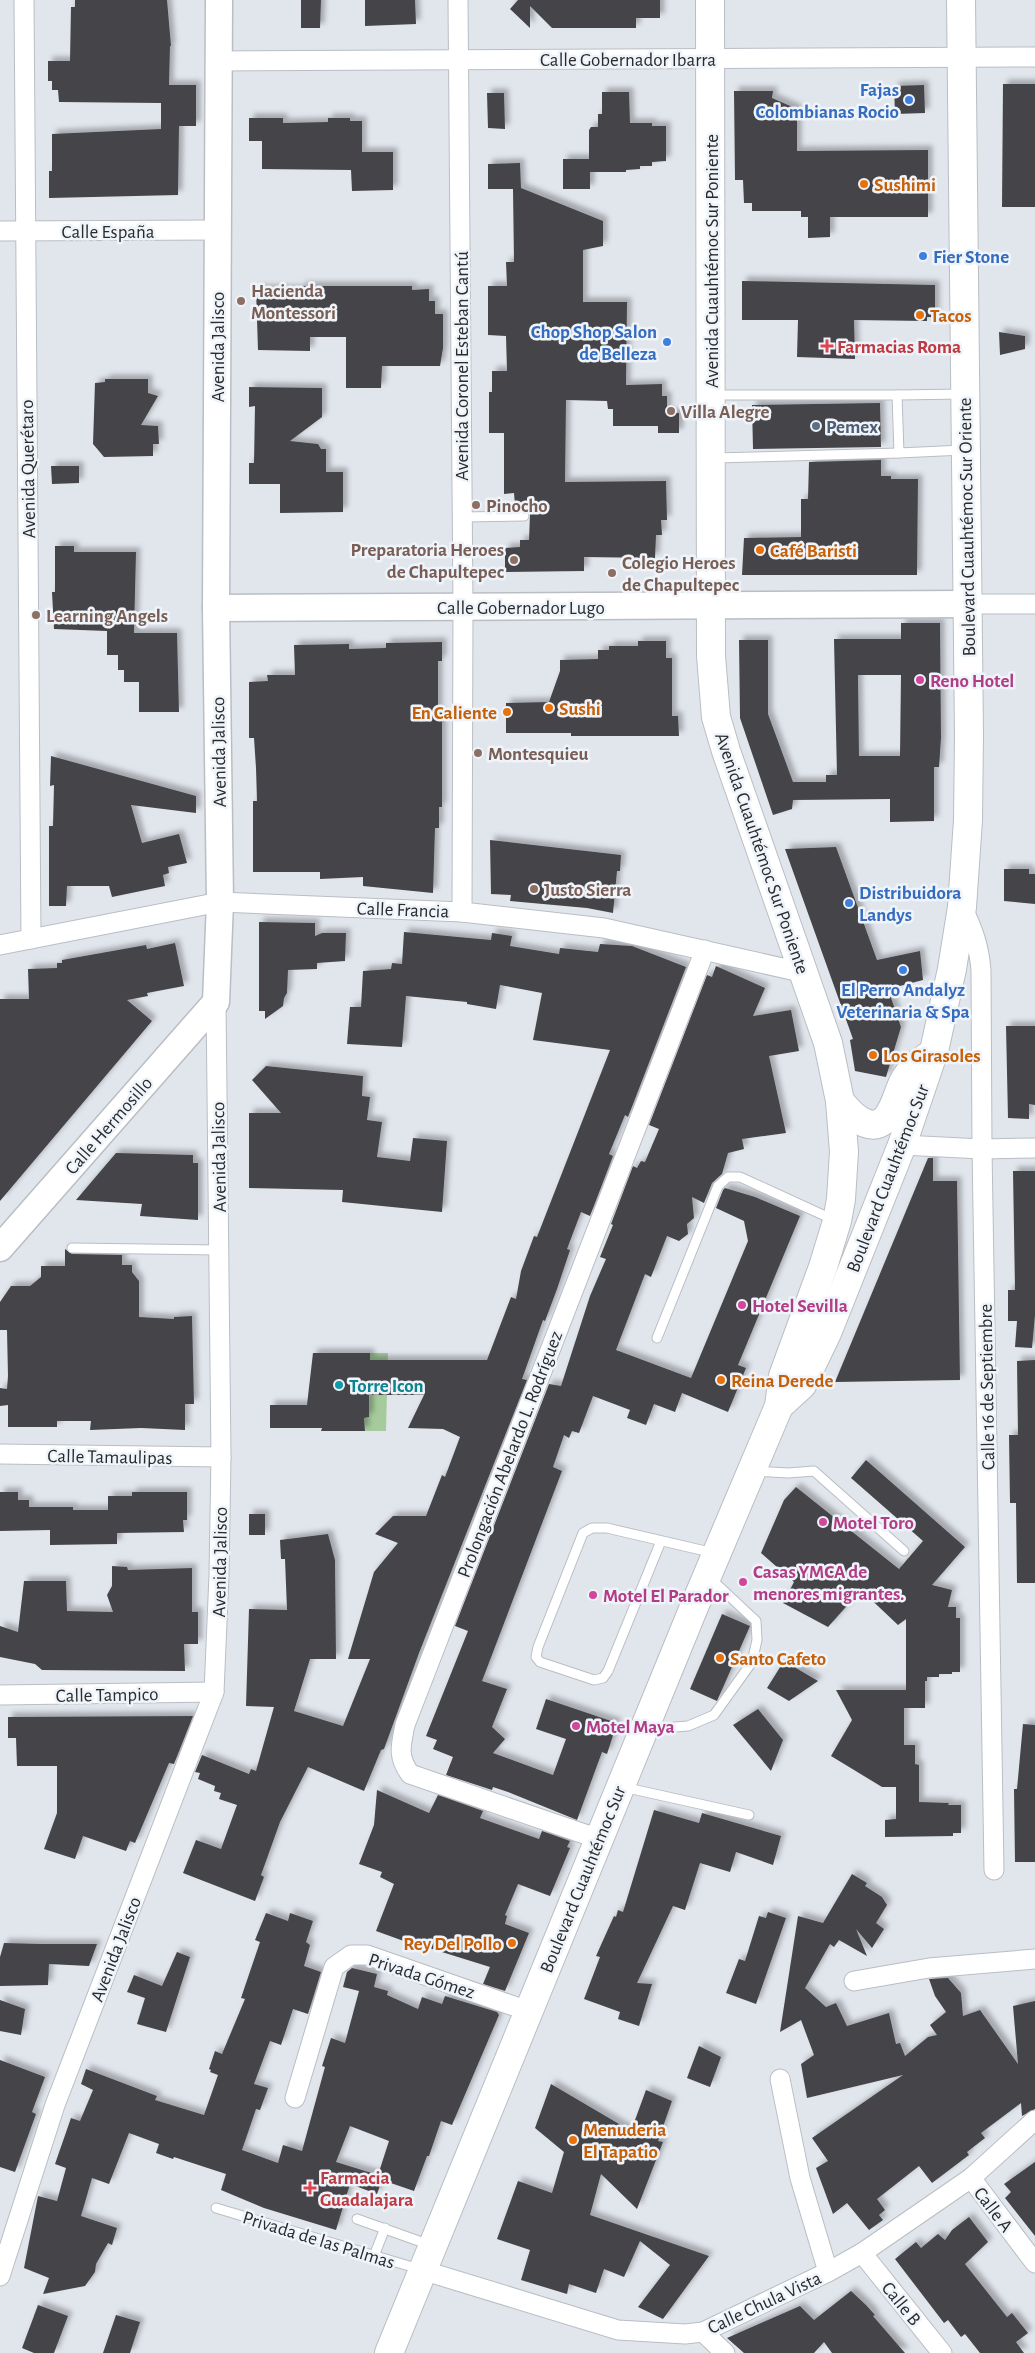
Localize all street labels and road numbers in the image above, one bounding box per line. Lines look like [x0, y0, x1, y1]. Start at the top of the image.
street label: Calle Gobernador Ibarra [540, 51, 716, 70]
street label: Avenida Cuauhtémoc Sur Poniente [703, 134, 722, 388]
street label: Calle España [62, 223, 155, 242]
street label: Avenida Coronel Esteban Cantú [453, 251, 472, 481]
street label: Avenida Jalisco [209, 292, 228, 402]
street label: Boulevard Cuauhtémoc Sur Oriente [956, 397, 979, 657]
street label: Avenida Querétaro [18, 399, 39, 539]
street label: Calle Gobernador Lugo [437, 599, 605, 618]
street label: Avenida Jalisco [209, 697, 230, 807]
street label: Avenida Cuauhtémoc Sur Poniente [711, 730, 812, 977]
street label: Calle Francia [356, 899, 450, 922]
street label: Calle Hermosillo [62, 1074, 156, 1178]
street label: Boulevard Cuauhtémoc Sur [844, 1082, 933, 1275]
street label: Avenida Jalisco [209, 1102, 230, 1212]
street label: Calle 16 de Septiembre [977, 1304, 998, 1470]
street label: Prolongación Abelardo L. Rodríguez [455, 1329, 566, 1580]
street label: Calle Tamaulipas [47, 1447, 173, 1468]
street label: Avenida Jalisco [210, 1507, 231, 1617]
street label: Calle Tampico [56, 1685, 159, 1706]
street label: Boulevard Cuauhtémoc Sur [537, 1783, 630, 1976]
street label: Avenida Jalisco [88, 1895, 145, 2005]
street label: Privada Gómez [366, 1950, 477, 2003]
street label: Calle A [970, 2184, 1016, 2236]
street label: Privada de las Palmas [240, 2208, 397, 2273]
street label: Calle Chula Vista [705, 2269, 825, 2338]
street label: Calle B [878, 2278, 924, 2329]

